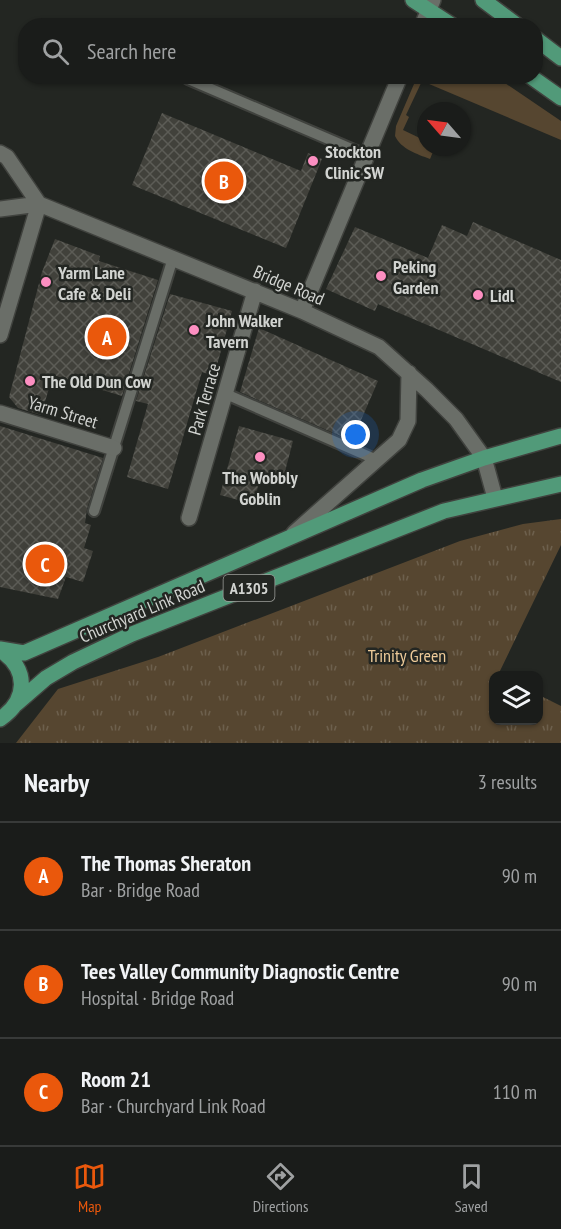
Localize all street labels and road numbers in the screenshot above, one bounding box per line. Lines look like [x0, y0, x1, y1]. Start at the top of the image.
street label: Bridge Road [250, 260, 328, 310]
street label: Park Terrace [183, 360, 225, 438]
street label: Yarm Street [25, 390, 101, 434]
street label: Churchyard Link Road [76, 574, 208, 648]
road number: A1305 [224, 575, 274, 601]

